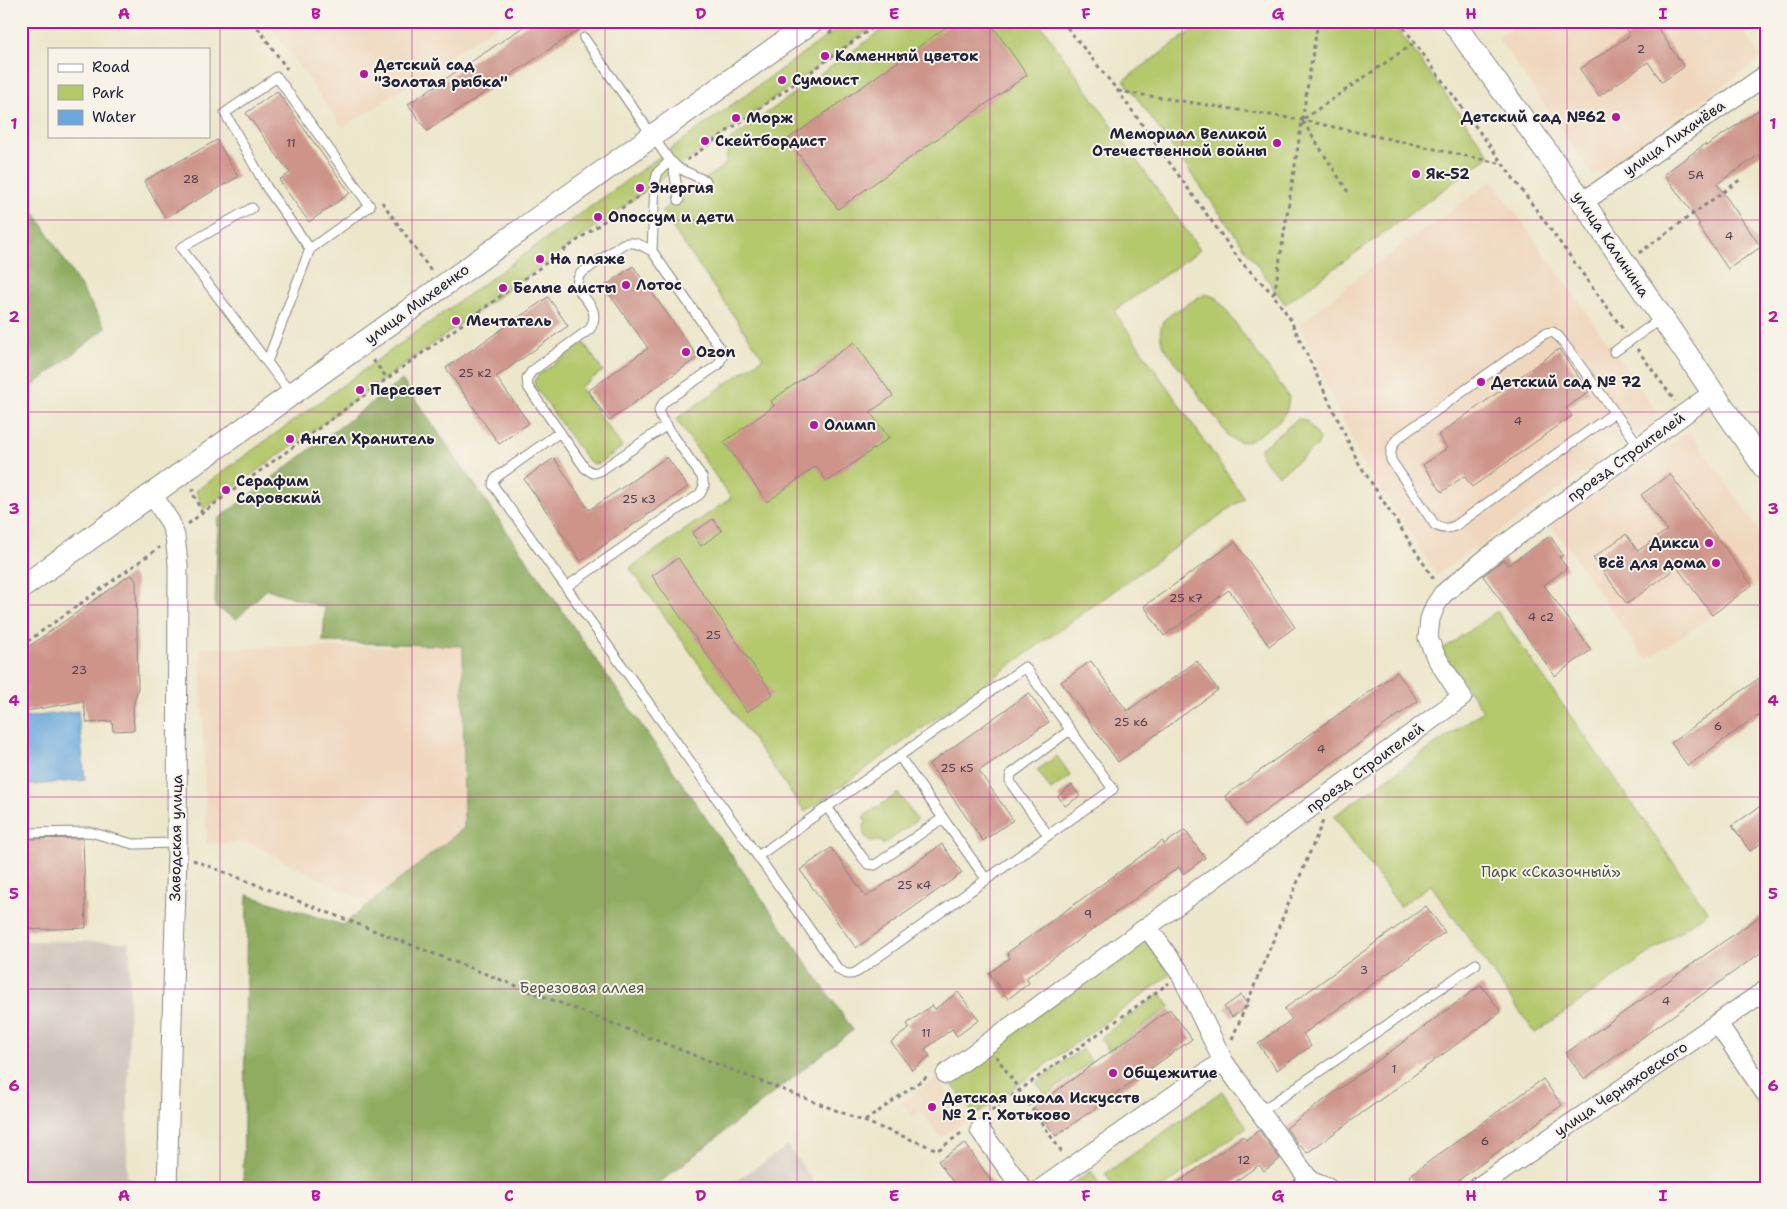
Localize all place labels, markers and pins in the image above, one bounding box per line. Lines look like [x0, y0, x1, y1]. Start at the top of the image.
place label: Каменный цветок [835, 46, 979, 66]
marker: Каменный цветок [819, 50, 831, 62]
place label: Детский сад "Золотая рыбка" [374, 55, 508, 92]
marker: Детский сад "Золотая рыбка" [358, 68, 370, 80]
place label: Сумоист [792, 70, 859, 90]
marker: Сумоист [776, 74, 788, 86]
place label: Детский сад №62 [1461, 107, 1606, 127]
place label: Морж [746, 108, 793, 128]
marker: Детский сад №62 [1610, 111, 1622, 123]
marker: Морж [730, 112, 742, 124]
place label: Мемориал Великой Отечественной войны [1092, 124, 1268, 161]
place label: Скейтбордист [715, 131, 826, 151]
marker: Скейтбордист [699, 135, 711, 147]
marker: Мемориал Великой Отечественной войны [1271, 137, 1283, 149]
place label: Як-52 [1426, 164, 1470, 184]
marker: Як-52 [1410, 168, 1422, 180]
place label: Энергия [650, 178, 714, 198]
marker: Энергия [634, 182, 646, 194]
place label: Опоссум и дети [608, 207, 735, 227]
marker: Опоссум и дети [592, 211, 604, 223]
place label: На пляже [550, 249, 625, 269]
marker: На пляже [534, 253, 546, 265]
place label: Лотос [636, 275, 682, 295]
place label: Белые аисты [513, 278, 616, 298]
marker: Лотос [620, 279, 632, 291]
marker: Белые аисты [497, 282, 509, 294]
place label: Мечтатель [466, 311, 551, 331]
marker: Мечтатель [450, 315, 462, 327]
place label: Ozon [696, 342, 736, 362]
marker: Ozon [680, 346, 692, 358]
place label: Детский сад № 72 [1491, 372, 1642, 392]
marker: Детский сад № 72 [1475, 376, 1487, 388]
place label: Пересвет [370, 380, 441, 400]
marker: Пересвет [354, 384, 366, 396]
place label: Олимп [824, 415, 876, 435]
marker: Олимп [808, 419, 820, 431]
place label: Ангел Хранитель [300, 429, 435, 449]
marker: Ангел Хранитель [284, 433, 296, 445]
place label: Серафим Саровский [236, 471, 321, 508]
marker: Серафим Саровский [220, 484, 232, 496]
place label: Дикси [1649, 533, 1700, 553]
marker: Дикси [1703, 537, 1715, 549]
place label: Всё для дома [1598, 553, 1707, 573]
marker: Всё для дома [1710, 557, 1722, 569]
place label: Общежитие [1123, 1063, 1218, 1083]
marker: Общежитие [1107, 1067, 1119, 1079]
place label: Детская школа Искусств № 2 г. Хотьково [942, 1088, 1140, 1125]
marker: Детская школа Искусств № 2 г. Хотьково [926, 1101, 938, 1113]

